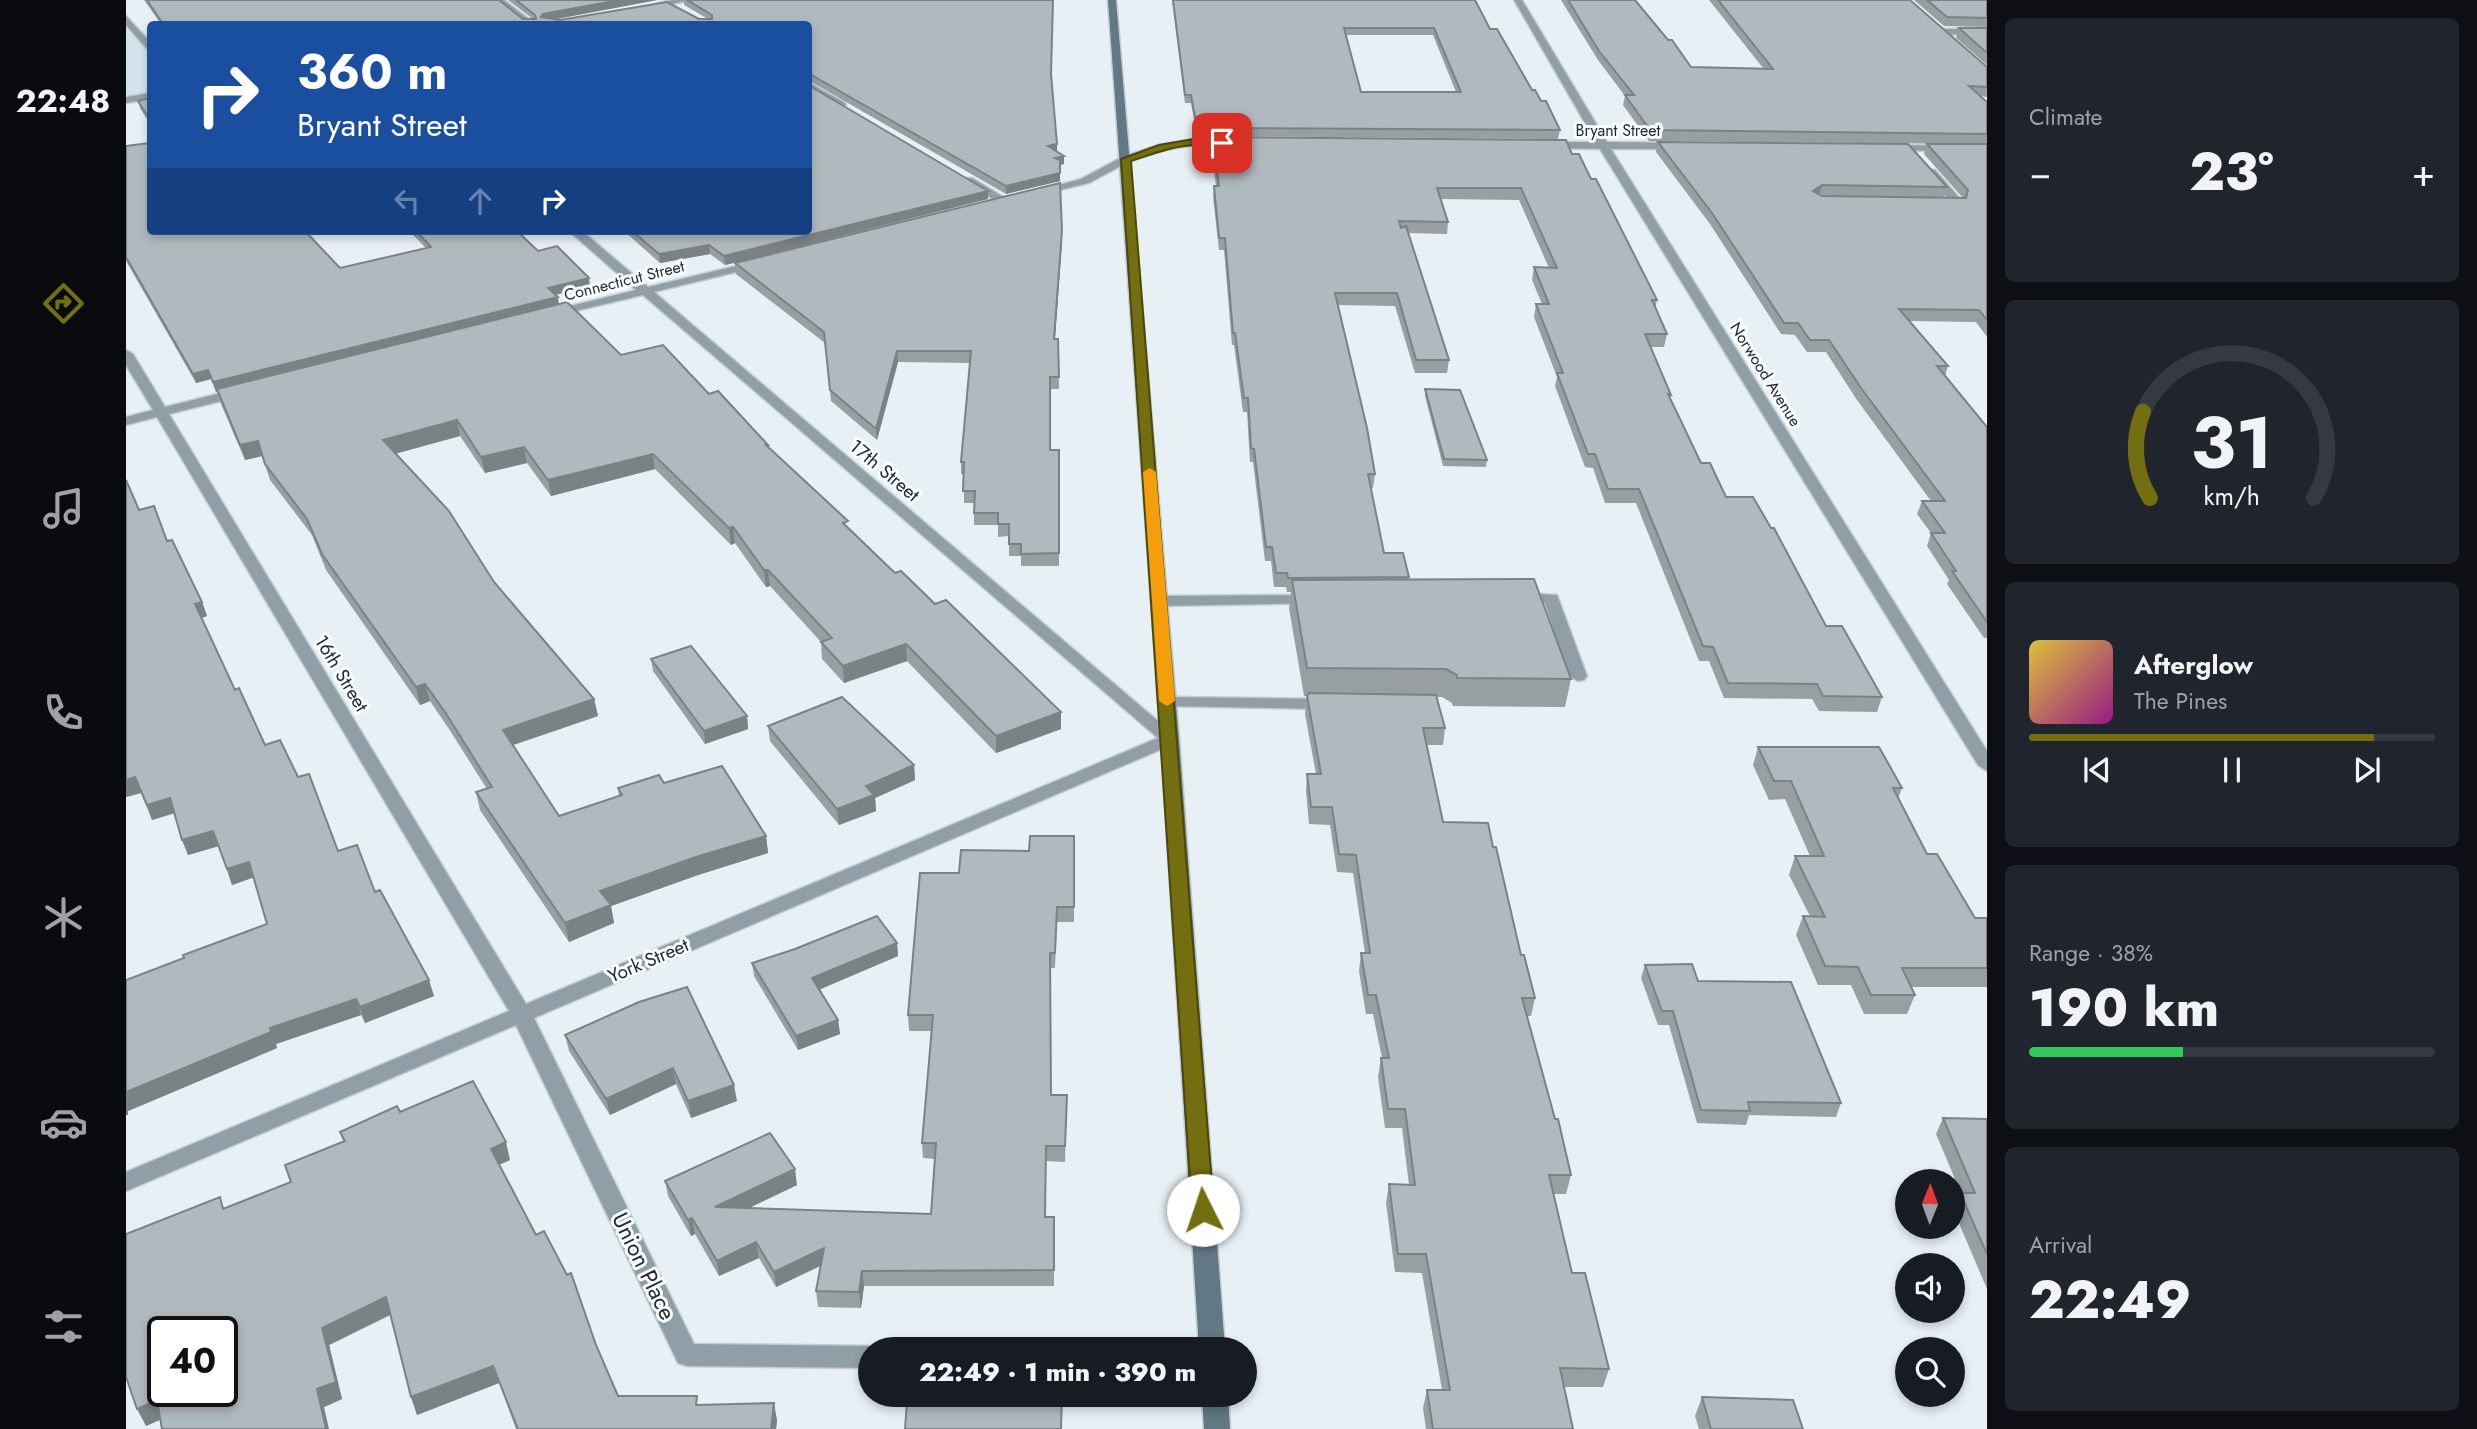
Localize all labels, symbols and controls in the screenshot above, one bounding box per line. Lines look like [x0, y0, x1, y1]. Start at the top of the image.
text: 360 m [297, 37, 448, 107]
icon: right [182, 49, 273, 140]
text: 22:48 [16, 78, 110, 124]
text: Climate [2029, 100, 2102, 134]
text: Bryant Street [297, 102, 467, 148]
pin [1192, 113, 1252, 173]
street label: Bryant Street [1576, 119, 1661, 142]
icon: arrive [1203, 124, 1241, 162]
text: 23° [2189, 134, 2274, 210]
text: − [2029, 145, 2051, 200]
text: + [2412, 145, 2435, 200]
icon: left [388, 182, 426, 220]
icon: ahead [461, 182, 499, 220]
icon: right [534, 182, 572, 220]
street label: Connecticut Street [562, 254, 687, 307]
icon: directions [39, 279, 88, 328]
street label: Norwood Avenue [1724, 318, 1807, 431]
text: 31 [2191, 391, 2273, 496]
street label: 17th Street [844, 433, 926, 508]
text: km/h [2204, 478, 2260, 514]
icon: music [39, 484, 88, 533]
street label: 16th Street [308, 630, 375, 717]
text: Afterglow [2134, 646, 2253, 684]
text: The Pines [2134, 684, 2227, 718]
icon: phone [39, 688, 88, 737]
icon: previous [2078, 751, 2116, 789]
icon: pause [2213, 751, 2251, 789]
icon: next [2348, 751, 2386, 789]
icon: climate [39, 893, 88, 942]
street label: York Street [604, 931, 693, 990]
text: Range · 38% [2029, 936, 2153, 970]
text: 190 km [2029, 970, 2219, 1046]
icon: car [39, 1098, 88, 1147]
north arrow [1895, 1169, 1965, 1239]
map controls [1895, 1169, 1965, 1407]
position arrow [1166, 1173, 1240, 1247]
street label: Union Place [603, 1207, 685, 1326]
text: Arrival [2029, 1228, 2092, 1262]
button: sound [1895, 1253, 1965, 1323]
text: 22:49 [2029, 1262, 2191, 1338]
icon: filters [39, 1302, 88, 1351]
speed limit sign: 40 [147, 1316, 238, 1407]
button: search [1895, 1337, 1965, 1407]
text: 22:49 · 1 min · 390 m [919, 1353, 1196, 1391]

